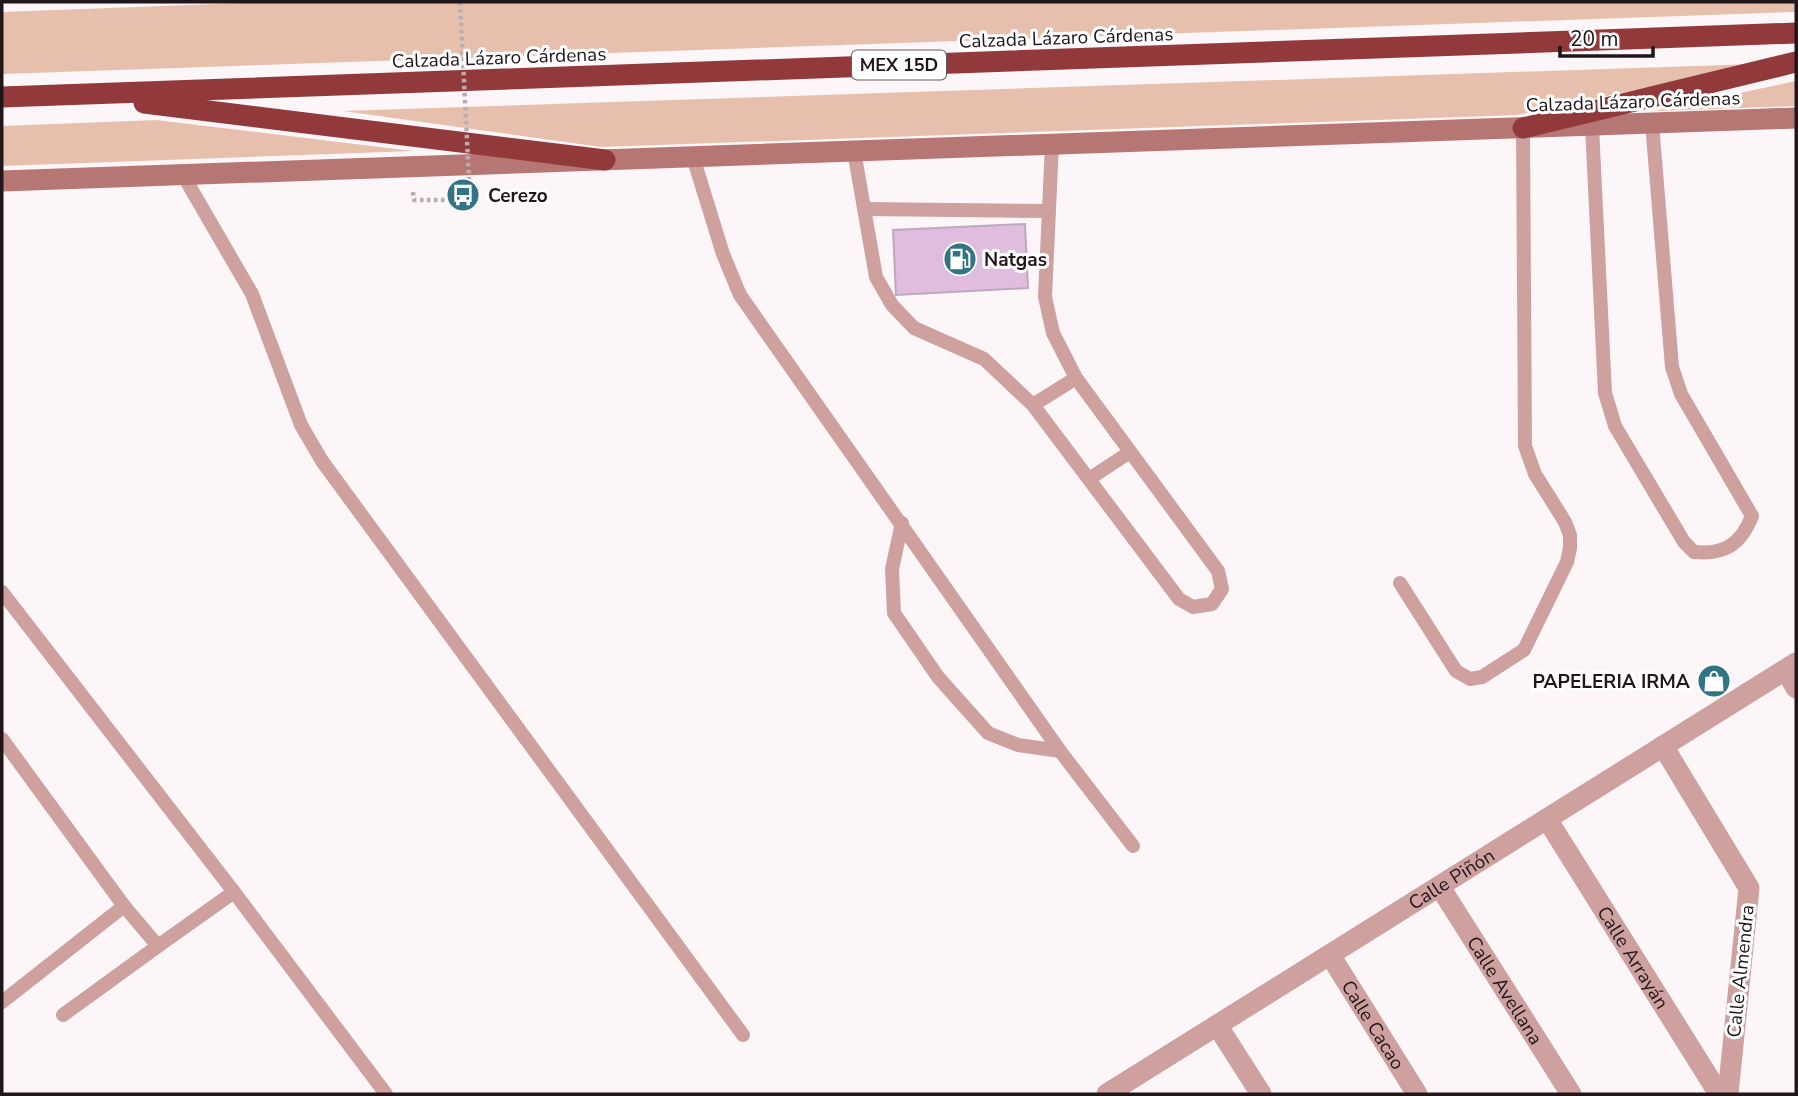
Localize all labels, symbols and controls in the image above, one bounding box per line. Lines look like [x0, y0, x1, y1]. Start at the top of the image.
scale bar [1560, 14, 1653, 58]
street label: Calzada Lázaro Cárdenas [958, 21, 1174, 55]
text: 20 m [1570, 25, 1619, 53]
street label: Calzada Lázaro Cárdenas [391, 41, 607, 75]
road number: MEX 15D [852, 51, 946, 80]
street label: Calzada Lázaro Cárdenas [1525, 85, 1741, 119]
bus stop icon: Cerezo [444, 176, 482, 214]
place label: Cerezo [488, 183, 548, 209]
fuel station icon: Natgas [941, 240, 979, 278]
place label: Natgas [984, 247, 1047, 273]
shop icon: PAPELERIA IRMA [1695, 662, 1733, 700]
place label: PAPELERIA IRMA [1532, 669, 1691, 695]
street label: Calle Piñón [1404, 843, 1500, 916]
street label: Calle Arrayán [1591, 901, 1675, 1014]
street label: Calle Almendra [1721, 904, 1761, 1039]
street label: Calle Avellana [1460, 931, 1549, 1050]
street label: Calle Cacao [1335, 975, 1410, 1075]

